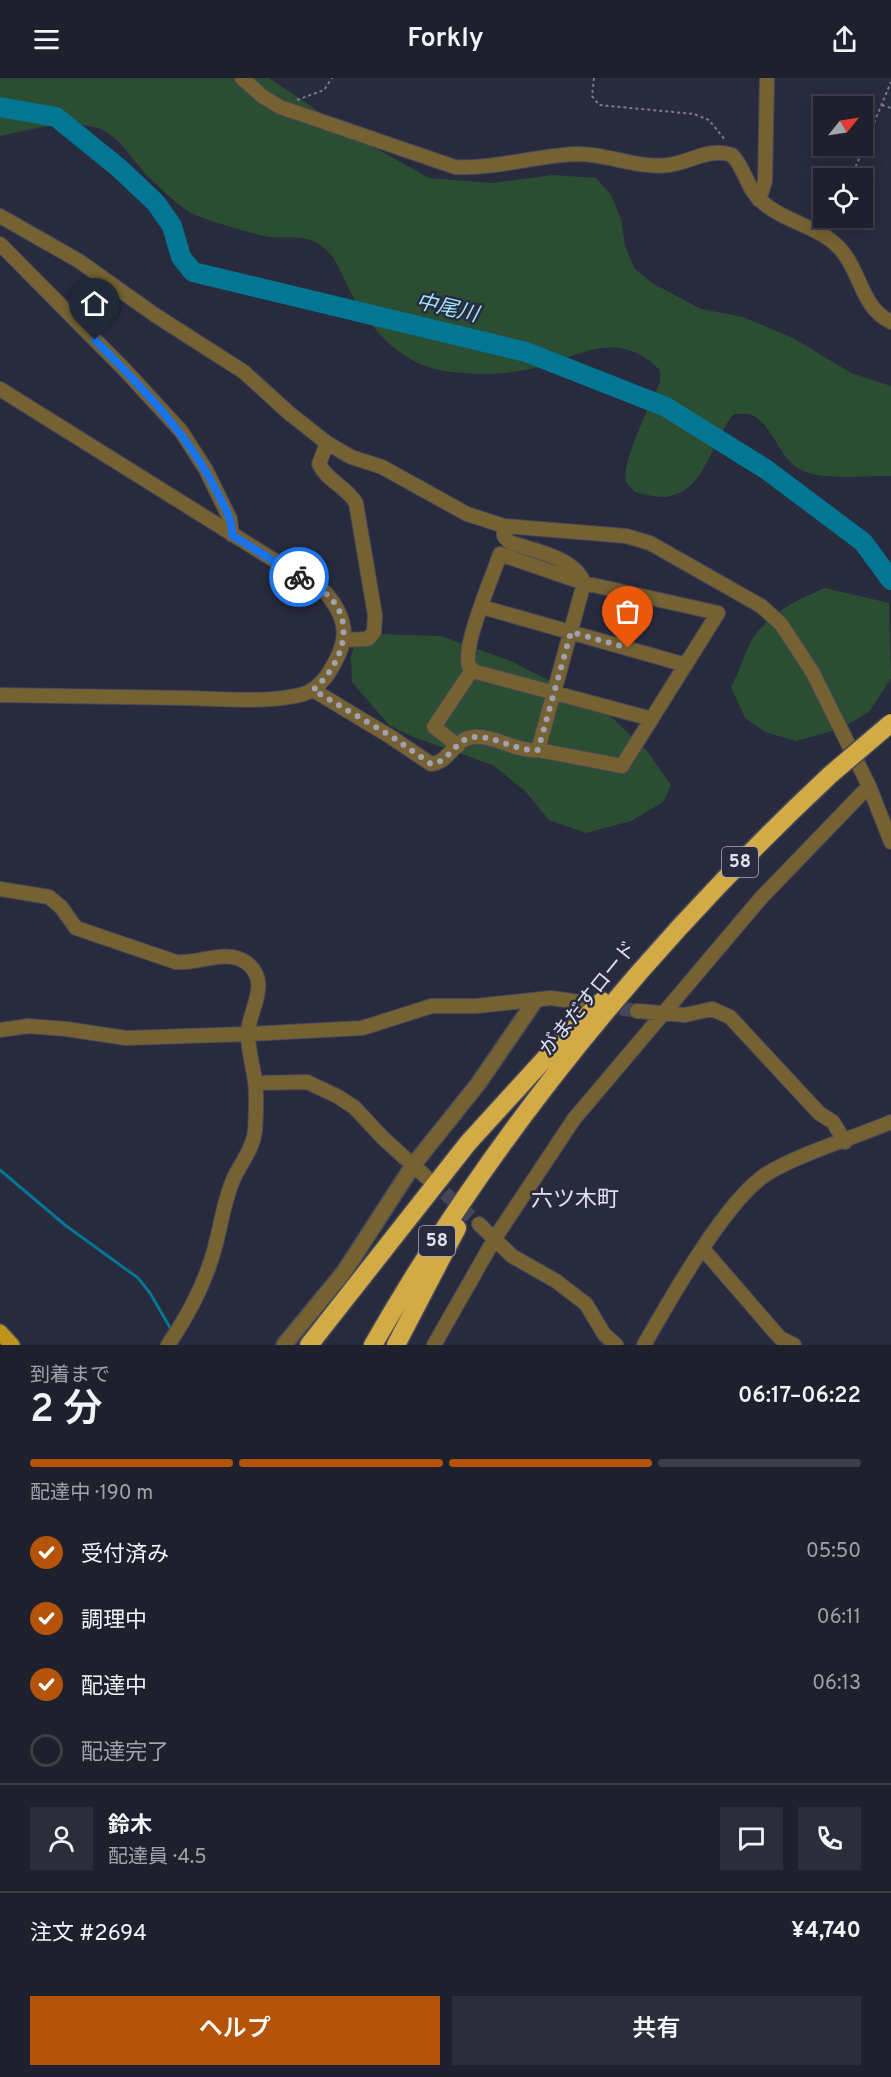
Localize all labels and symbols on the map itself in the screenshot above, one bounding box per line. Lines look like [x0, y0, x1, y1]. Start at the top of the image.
north arrow [813, 96, 873, 156]
pin [69, 278, 120, 340]
water label: 中尾川 [413, 289, 483, 330]
courier [269, 547, 329, 607]
pin [602, 586, 653, 648]
road number: 58 [722, 847, 758, 877]
street label: がまだすロード [535, 936, 643, 1062]
district label: 六ツ木町 [531, 1187, 619, 1214]
road number: 58 [419, 1226, 455, 1256]

